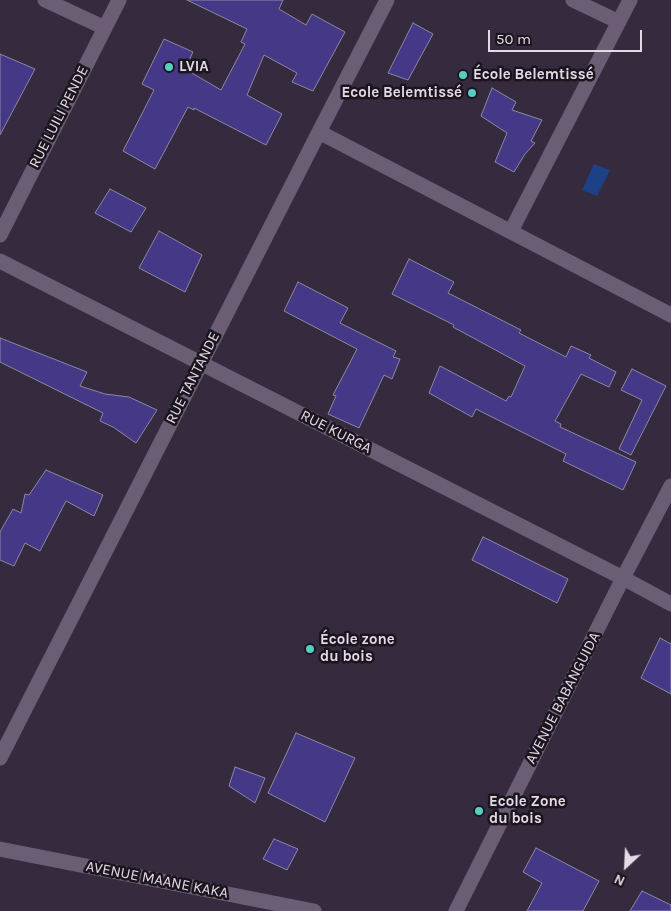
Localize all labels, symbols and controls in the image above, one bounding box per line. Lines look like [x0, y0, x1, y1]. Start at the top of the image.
scale bar [491, 20, 645, 52]
text: 50 m [496, 30, 531, 48]
place label: LVIA [179, 58, 209, 76]
marker: LVIA [163, 61, 175, 73]
street label: RUE LUILI PENDE [26, 63, 92, 171]
place label: École Belemtissé [473, 66, 594, 84]
marker: École Belemtissé [457, 69, 469, 81]
place label: Ecole Belemtissé [341, 84, 462, 102]
marker: Ecole Belemtissé [466, 87, 478, 99]
street label: RUE TANTANDE [162, 329, 224, 427]
street label: RUE KURGA [297, 406, 375, 458]
street label: AVENUE BABANGUIDA [522, 629, 604, 767]
place label: École zone du bois [320, 631, 395, 666]
marker: École zone du bois [304, 643, 316, 655]
place label: Ecole Zone du bois [489, 793, 566, 828]
marker: Ecole Zone du bois [473, 805, 485, 817]
north arrow [601, 841, 651, 891]
street label: AVENUE MAANE KAKA [84, 857, 230, 903]
text: N [611, 870, 628, 890]

